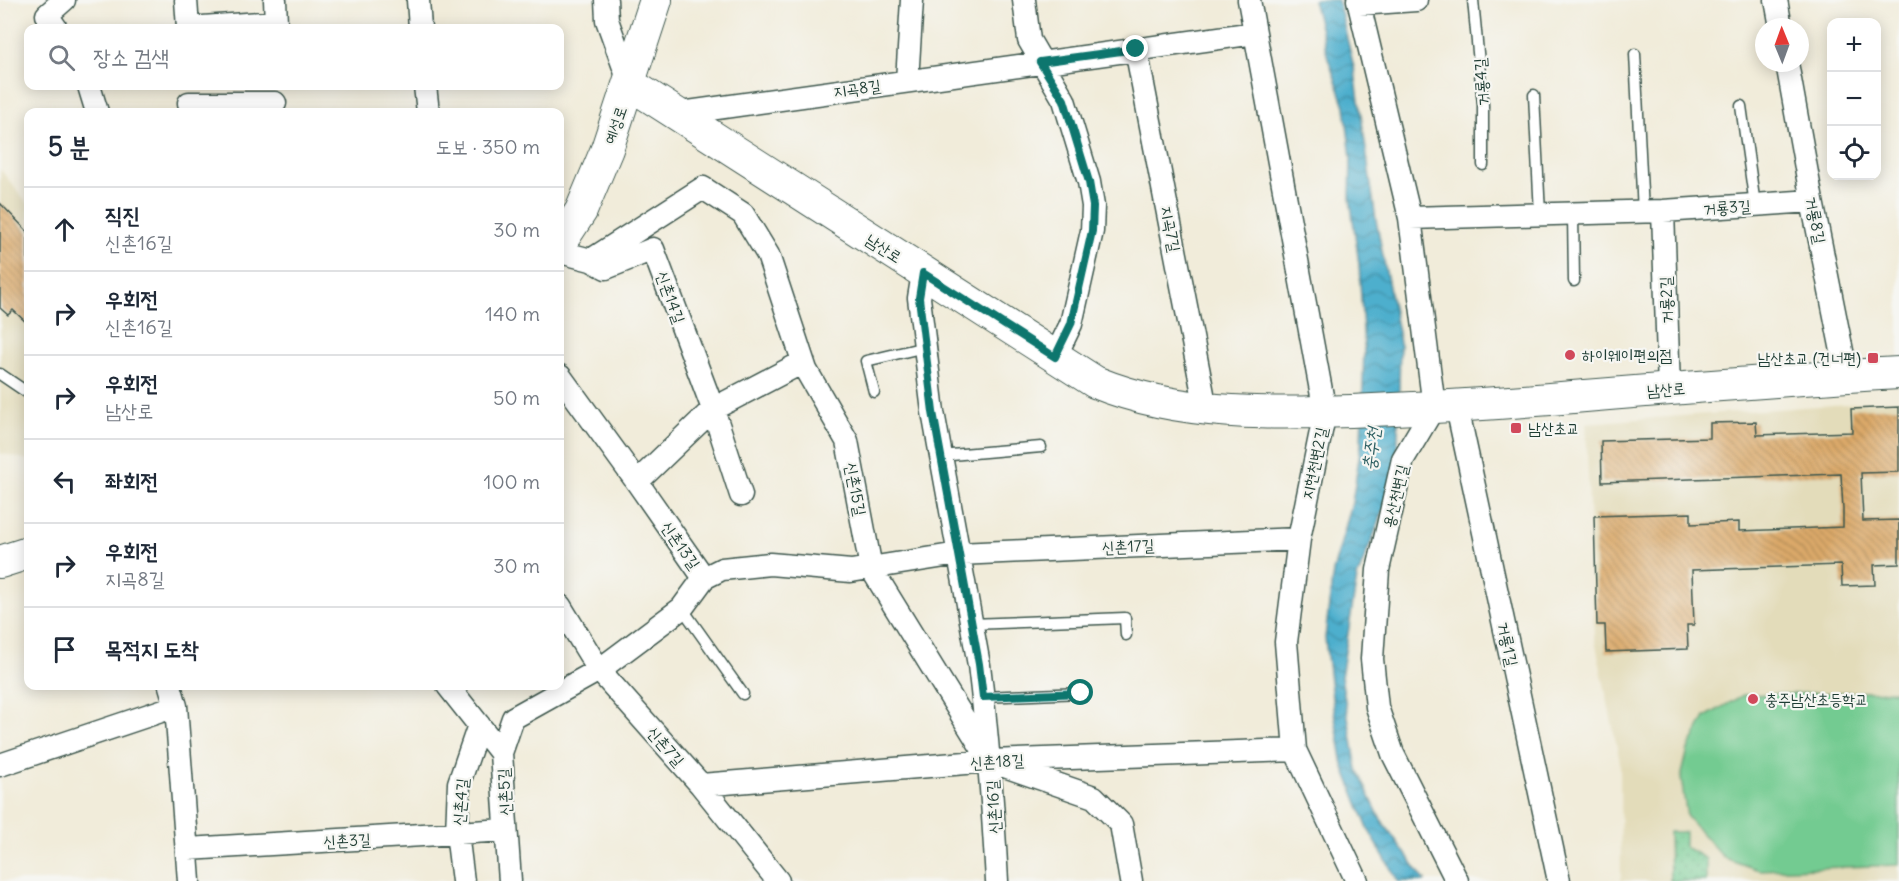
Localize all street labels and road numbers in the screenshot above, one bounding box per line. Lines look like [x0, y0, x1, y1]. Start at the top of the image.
street label: 거룡4길 [1469, 57, 1493, 107]
street label: 지곡8길 [832, 75, 882, 101]
street label: 예성로 [599, 103, 631, 147]
street label: 거룡3길 [1703, 195, 1752, 219]
street label: 거룡8길 [1802, 195, 1830, 246]
street label: 지곡7길 [1157, 204, 1185, 254]
street label: 남산로 [862, 229, 906, 267]
street label: 신촌14길 [652, 268, 690, 326]
street label: 거룡2길 [1655, 276, 1677, 324]
street label: 남산로 [1646, 378, 1686, 400]
street label: 지현천변2길 [1297, 425, 1331, 501]
street label: 신촌15길 [841, 460, 871, 518]
street label: 용산천변길 [1378, 462, 1412, 530]
street label: 신촌13길 [657, 517, 705, 573]
street label: 신촌17길 [1101, 535, 1155, 557]
street label: 거룡1길 [1494, 620, 1522, 668]
street label: 신촌7길 [643, 722, 689, 770]
street label: 신촌18길 [969, 750, 1025, 772]
street label: 신촌5길 [493, 767, 515, 816]
street label: 신촌4길 [448, 777, 472, 827]
street label: 신촌16길 [982, 779, 1004, 835]
street label: 신촌3길 [323, 829, 371, 851]

